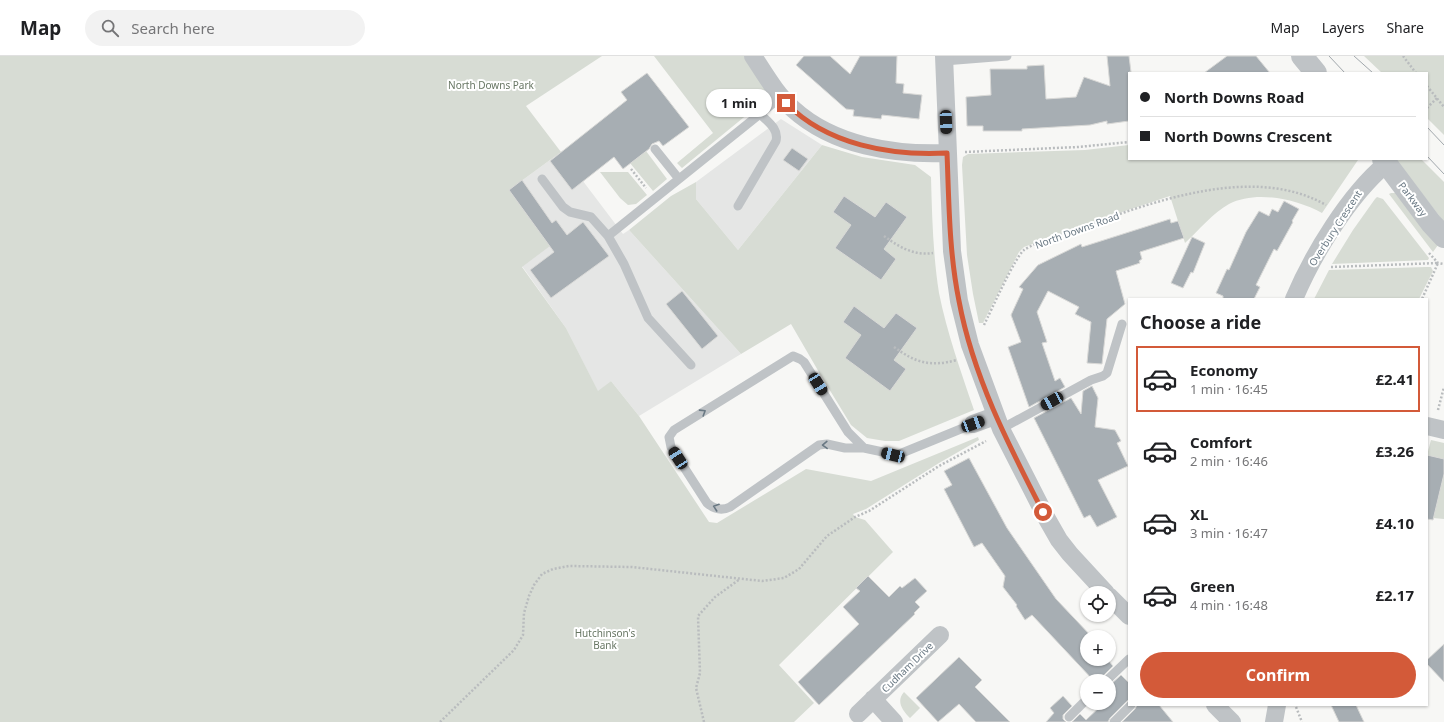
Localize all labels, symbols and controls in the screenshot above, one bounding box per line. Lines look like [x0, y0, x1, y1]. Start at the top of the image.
search box [85, 10, 365, 46]
text: Map [20, 15, 61, 41]
icon: search [99, 17, 121, 39]
text: Search here [131, 18, 215, 38]
text: Map [1271, 18, 1300, 37]
text: Layers [1322, 18, 1364, 37]
text: Share [1386, 18, 1424, 37]
park label: North Downs Park [448, 78, 535, 92]
text: North Downs Road [1164, 87, 1304, 107]
callout: 1 min [706, 89, 772, 117]
text: 1 min [721, 94, 757, 112]
route end [777, 94, 795, 112]
car [940, 110, 952, 134]
text: North Downs Crescent [1164, 126, 1332, 146]
street label: Parkway [1395, 179, 1431, 220]
street label: Overbury Crescent [1305, 187, 1365, 269]
street label: North Downs Road [1033, 208, 1121, 252]
text: Choose a ride [1140, 310, 1261, 334]
text: Economy [1190, 360, 1258, 380]
icon: car [1142, 361, 1178, 397]
text: £2.41 [1375, 369, 1414, 389]
car [807, 371, 829, 397]
text: 1 min · 16:45 [1190, 380, 1268, 398]
car [1039, 390, 1065, 412]
one-way arrow [699, 409, 706, 416]
car [960, 414, 986, 434]
text: Comfort [1190, 432, 1252, 452]
icon: car [1142, 433, 1178, 469]
one-way arrow [822, 441, 828, 450]
text: £3.26 [1375, 441, 1414, 461]
car [666, 445, 690, 471]
car [880, 446, 906, 464]
text: 2 min · 16:46 [1190, 452, 1268, 470]
one-way arrow [712, 503, 719, 512]
route start [1034, 503, 1052, 521]
text: XL [1190, 504, 1208, 524]
icon: car [1142, 505, 1178, 541]
text: £4.10 [1375, 513, 1414, 533]
text: 3 min · 16:47 [1190, 524, 1268, 542]
text: Green [1190, 576, 1235, 596]
icon: car [1142, 577, 1178, 613]
text: £2.17 [1375, 585, 1414, 605]
map controls [1080, 586, 1116, 710]
button: locate [1080, 586, 1116, 622]
text: 4 min · 16:48 [1190, 596, 1268, 614]
park label: Hutchinson's Bank [575, 626, 636, 652]
button: + [1080, 630, 1116, 666]
street label: Cudham Drive [878, 638, 936, 695]
button: Confirm [1140, 652, 1416, 698]
button: − [1080, 674, 1116, 710]

